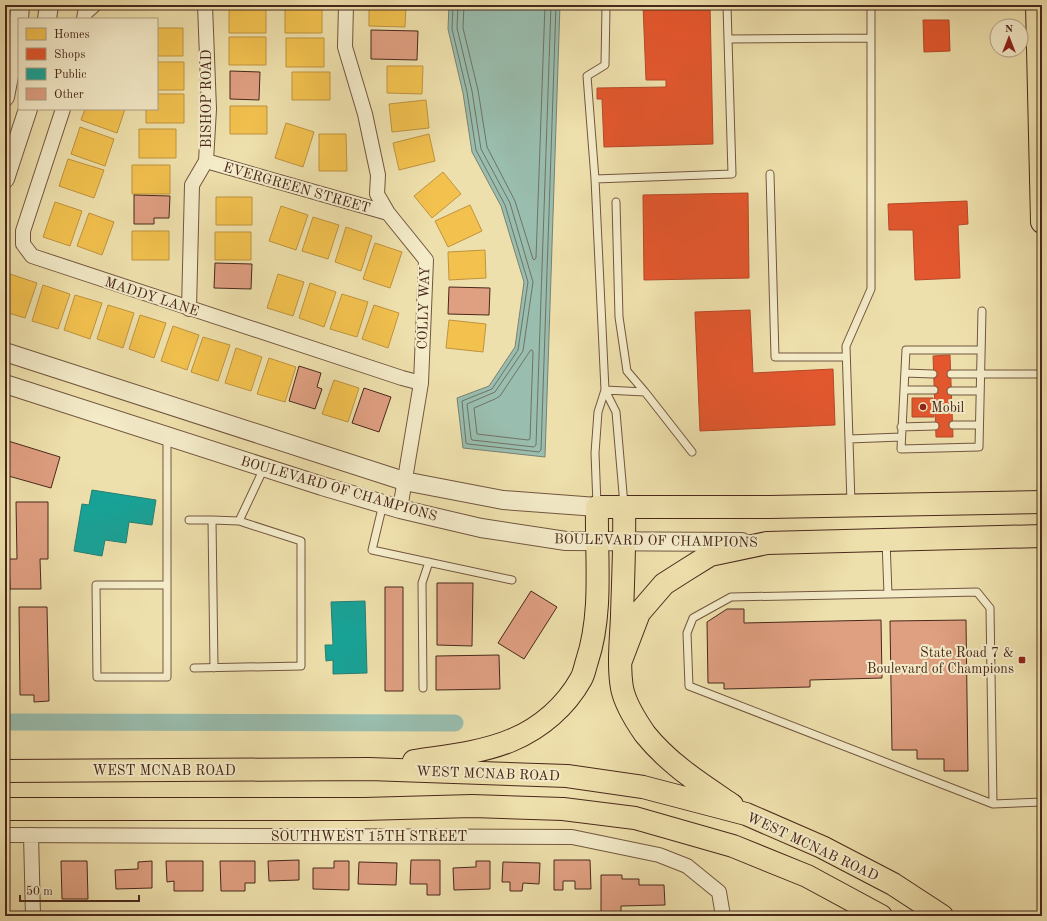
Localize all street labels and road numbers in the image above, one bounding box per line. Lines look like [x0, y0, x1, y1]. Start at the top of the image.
street label: BISHOP ROAD [200, 50, 214, 148]
street label: EVERGREEN STREET [222, 160, 372, 216]
street label: COLLY WAY [416, 266, 432, 350]
street label: MADDY LANE [103, 275, 201, 319]
street label: BOULEVARD OF CHAMPIONS [239, 454, 439, 524]
street label: BOULEVARD OF CHAMPIONS [554, 532, 758, 550]
street label: WEST MCNAB ROAD [92, 764, 236, 778]
street label: WEST MCNAB ROAD [416, 764, 560, 784]
street label: WEST MCNAB ROAD [745, 810, 881, 884]
street label: SOUTHWEST 15TH STREET [271, 830, 467, 844]

